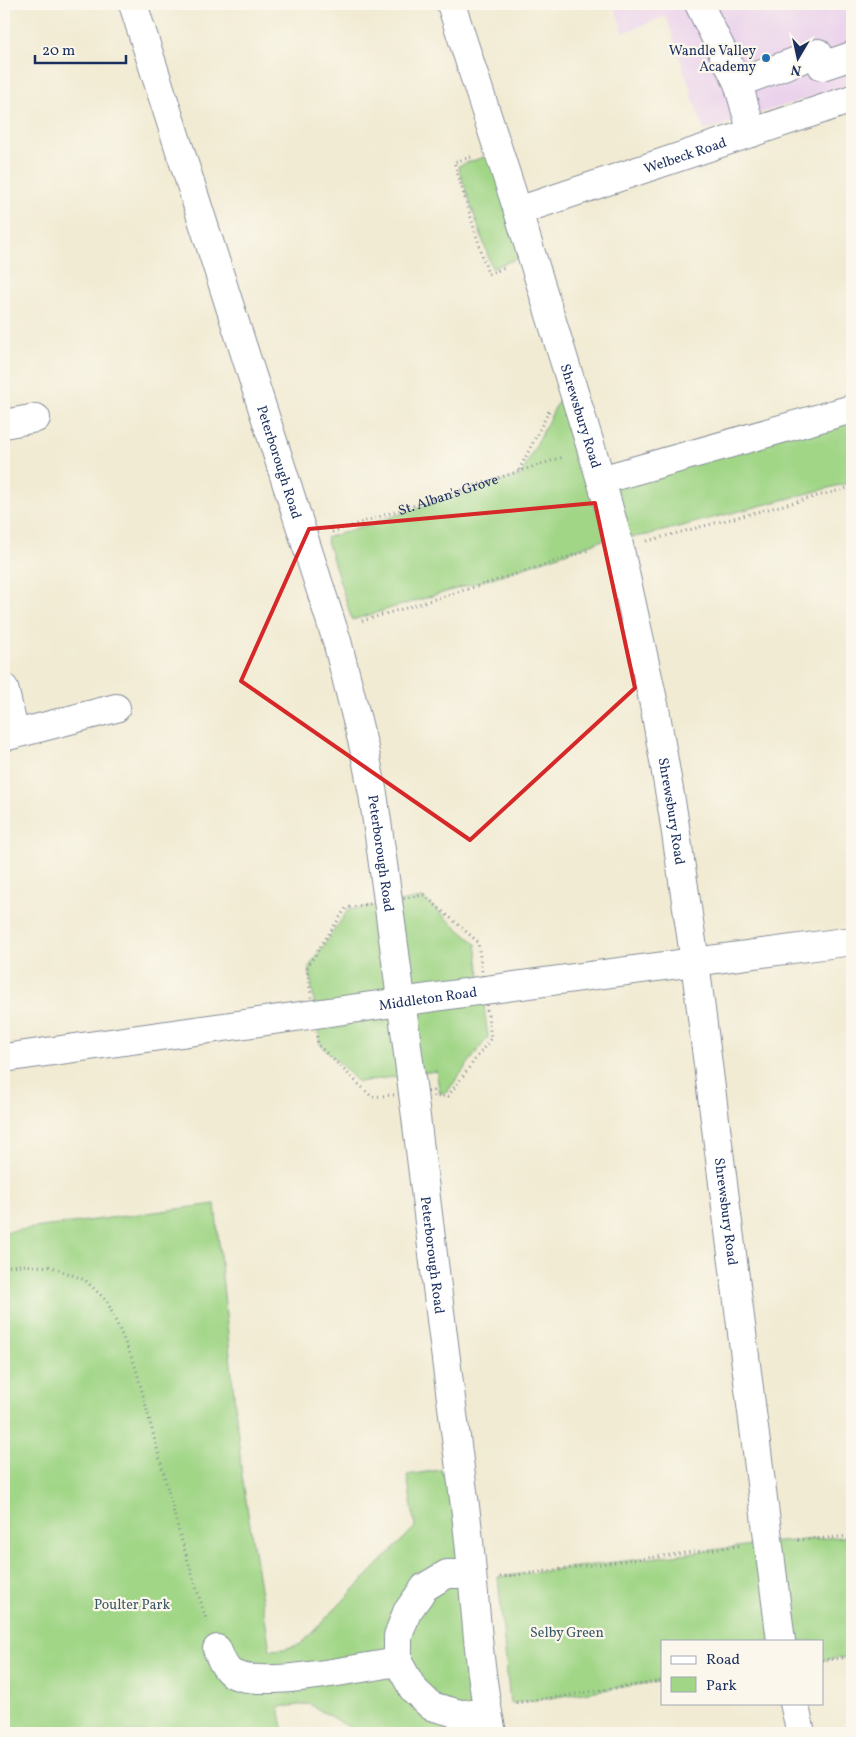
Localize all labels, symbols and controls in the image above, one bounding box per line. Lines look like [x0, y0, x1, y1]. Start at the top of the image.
scale bar [35, 32, 126, 64]
north arrow [774, 32, 824, 82]
text: 20 m [42, 41, 75, 62]
place label: Wandle Valley Academy [669, 42, 756, 77]
marker: Wandle Valley Academy [760, 52, 772, 64]
text: N [790, 59, 803, 80]
street label: Welbeck Road [642, 134, 729, 179]
street label: Shrewsbury Road [555, 362, 605, 471]
street label: Peterborough Road [251, 403, 305, 522]
street label: St. Alban's Grove [396, 471, 501, 521]
street label: Shrewsbury Road [653, 756, 689, 866]
street label: Peterborough Road [362, 794, 398, 913]
street label: Middleton Road [378, 983, 478, 1016]
street label: Shrewsbury Road [709, 1157, 741, 1267]
street label: Peterborough Road [415, 1195, 448, 1315]
park label: Poulter Park [94, 1596, 170, 1615]
park label: Selby Green [530, 1624, 604, 1643]
legend [661, 1640, 824, 1704]
text: Road [706, 1650, 740, 1671]
text: Park [706, 1676, 737, 1697]

